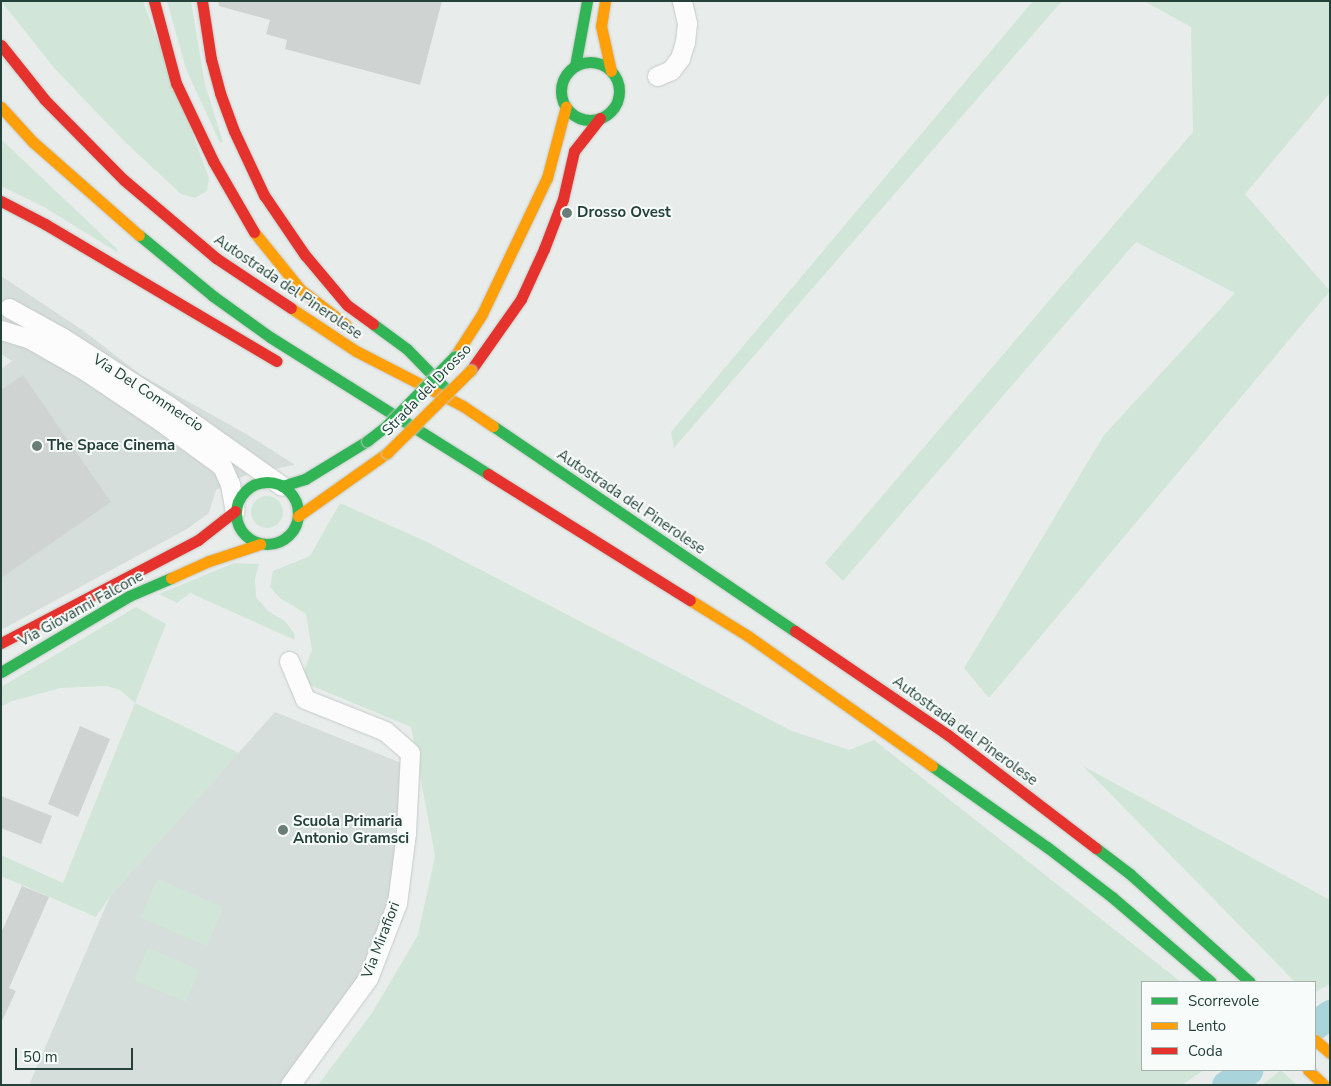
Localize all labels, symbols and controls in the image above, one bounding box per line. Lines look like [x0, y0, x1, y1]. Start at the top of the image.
place label: Drosso Ovest [577, 204, 671, 222]
marker: Drosso Ovest [561, 207, 573, 219]
street label: Autostrada del Pinerolese [211, 231, 365, 343]
street label: Strada del Drosso [379, 340, 475, 440]
street label: Via Del Commercio [89, 350, 207, 436]
place label: The Space Cinema [47, 437, 175, 455]
marker: The Space Cinema [31, 440, 43, 452]
street label: Autostrada del Pinerolese [554, 446, 708, 558]
street label: Via Giovanni Falcone [15, 567, 147, 651]
street label: Autostrada del Pinerolese [889, 672, 1041, 790]
place label: Scuola Primaria Antonio Gramsci [293, 812, 409, 847]
marker: Scuola Primaria Antonio Gramsci [277, 824, 289, 836]
street label: Via Mirafiori [358, 899, 404, 981]
legend [1141, 981, 1316, 1071]
text: Scorrevole [1188, 991, 1259, 1011]
text: Lento [1188, 1016, 1226, 1036]
scale bar [18, 1038, 135, 1070]
text: Coda [1188, 1041, 1223, 1061]
text: 50 m [23, 1047, 58, 1067]

